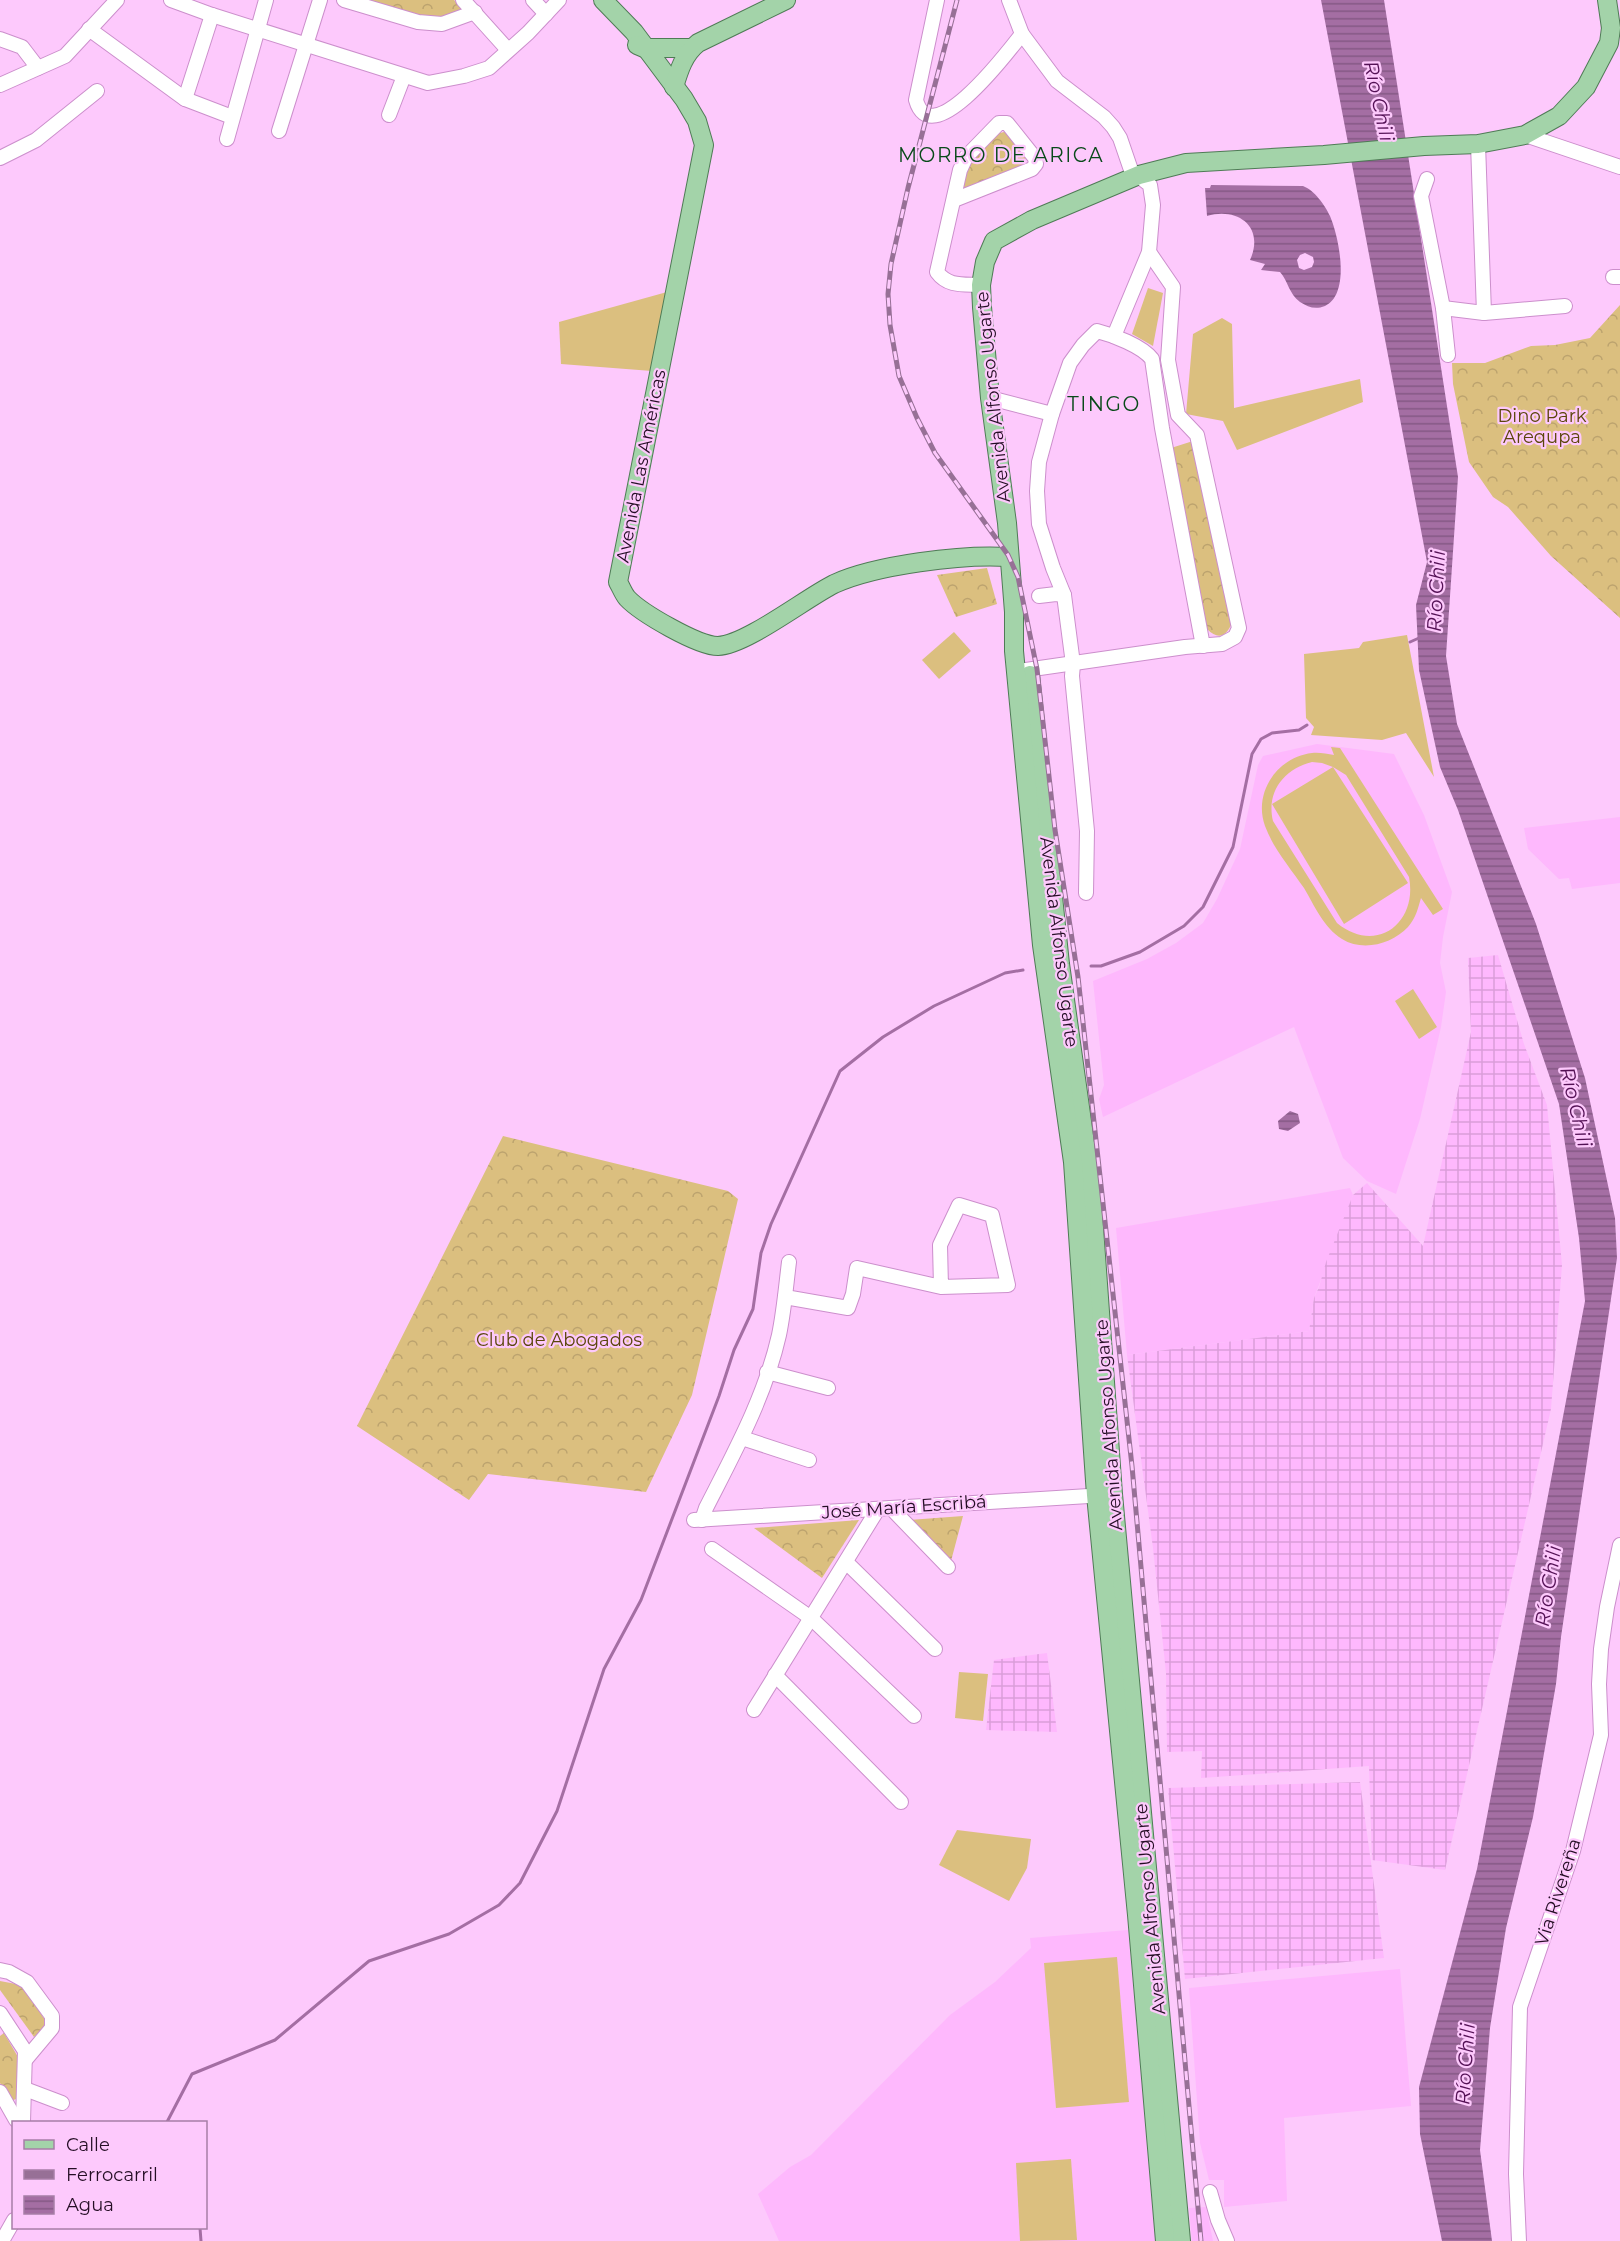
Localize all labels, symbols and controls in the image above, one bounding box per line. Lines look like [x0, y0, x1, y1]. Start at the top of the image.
water label: Río Chili [1359, 59, 1399, 144]
district label: MORRO DE ARICA [898, 143, 1104, 167]
street label: Avenida Alfonso Ugarte [971, 290, 1015, 503]
street label: Avenida Las Américas [611, 367, 671, 564]
district label: TINGO [1067, 392, 1141, 416]
park label: Dino Park Arequpa [1498, 405, 1587, 448]
water label: Río Chili [1422, 549, 1450, 632]
street label: Avenida Alfonso Ugarte [1035, 836, 1083, 1049]
water label: Río Chili [1555, 1065, 1597, 1150]
street label: Avenida Alfonso Ugarte [1091, 1318, 1127, 1531]
park label: Club de Abogados [476, 1329, 642, 1351]
street label: José María Escribá [820, 1490, 987, 1524]
water label: Río Chili [1530, 1543, 1566, 1628]
street label: Avenida Alfonso Ugarte [1130, 1802, 1170, 2015]
street label: Via Rivereña [1530, 1836, 1586, 1948]
water label: Río Chili [1450, 2022, 1480, 2106]
legend [12, 2121, 207, 2229]
text: Calle [66, 2134, 110, 2156]
text: Ferrocarril [66, 2164, 158, 2186]
text: Agua [66, 2194, 114, 2216]

